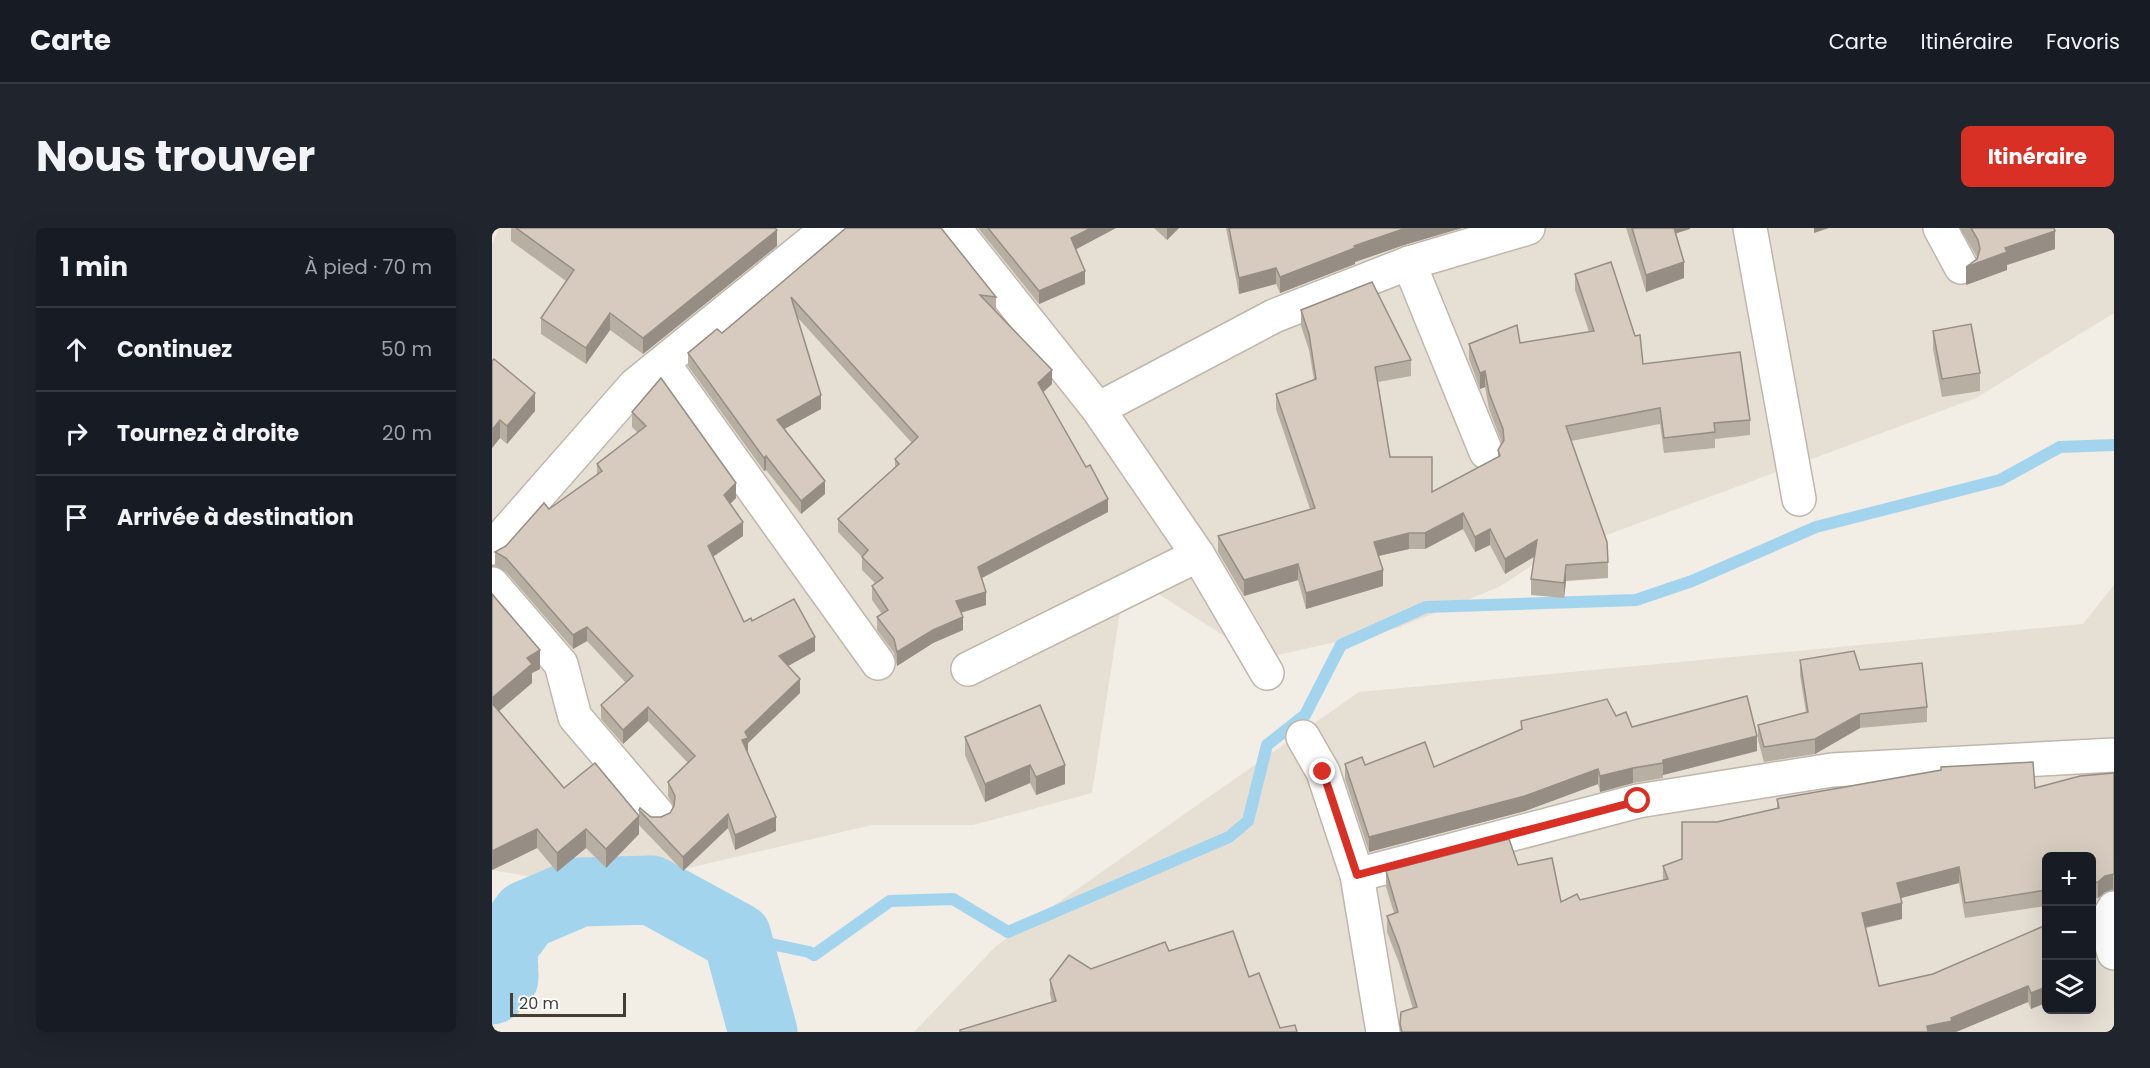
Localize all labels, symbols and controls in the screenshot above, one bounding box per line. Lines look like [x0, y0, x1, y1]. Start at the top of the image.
text: Carte [30, 21, 111, 60]
text: Carte [1829, 27, 1888, 56]
text: Itinéraire [1921, 27, 2013, 56]
text: Favoris [2046, 27, 2120, 56]
button: Itinéraire [1961, 126, 2114, 187]
text: Nous trouver [36, 127, 315, 186]
text: 1 min [60, 249, 128, 285]
text: À pied · 70 m [304, 253, 432, 281]
icon: ahead [60, 333, 93, 366]
text: Continuez [117, 334, 232, 365]
text: 50 m [381, 335, 432, 363]
icon: right [60, 417, 93, 450]
text: Tournez à droite [117, 418, 299, 449]
text: 20 m [382, 419, 432, 447]
icon: arrive [60, 501, 93, 534]
text: Arrivée à destination [117, 502, 354, 533]
route end [1309, 758, 1335, 784]
route start [1624, 787, 1650, 813]
map controls [2042, 852, 2096, 1014]
button: + [2042, 852, 2096, 906]
button: − [2042, 906, 2096, 960]
button: layers [2042, 960, 2096, 1014]
scale bar [510, 990, 626, 1018]
text: 20 m [519, 992, 559, 1015]

